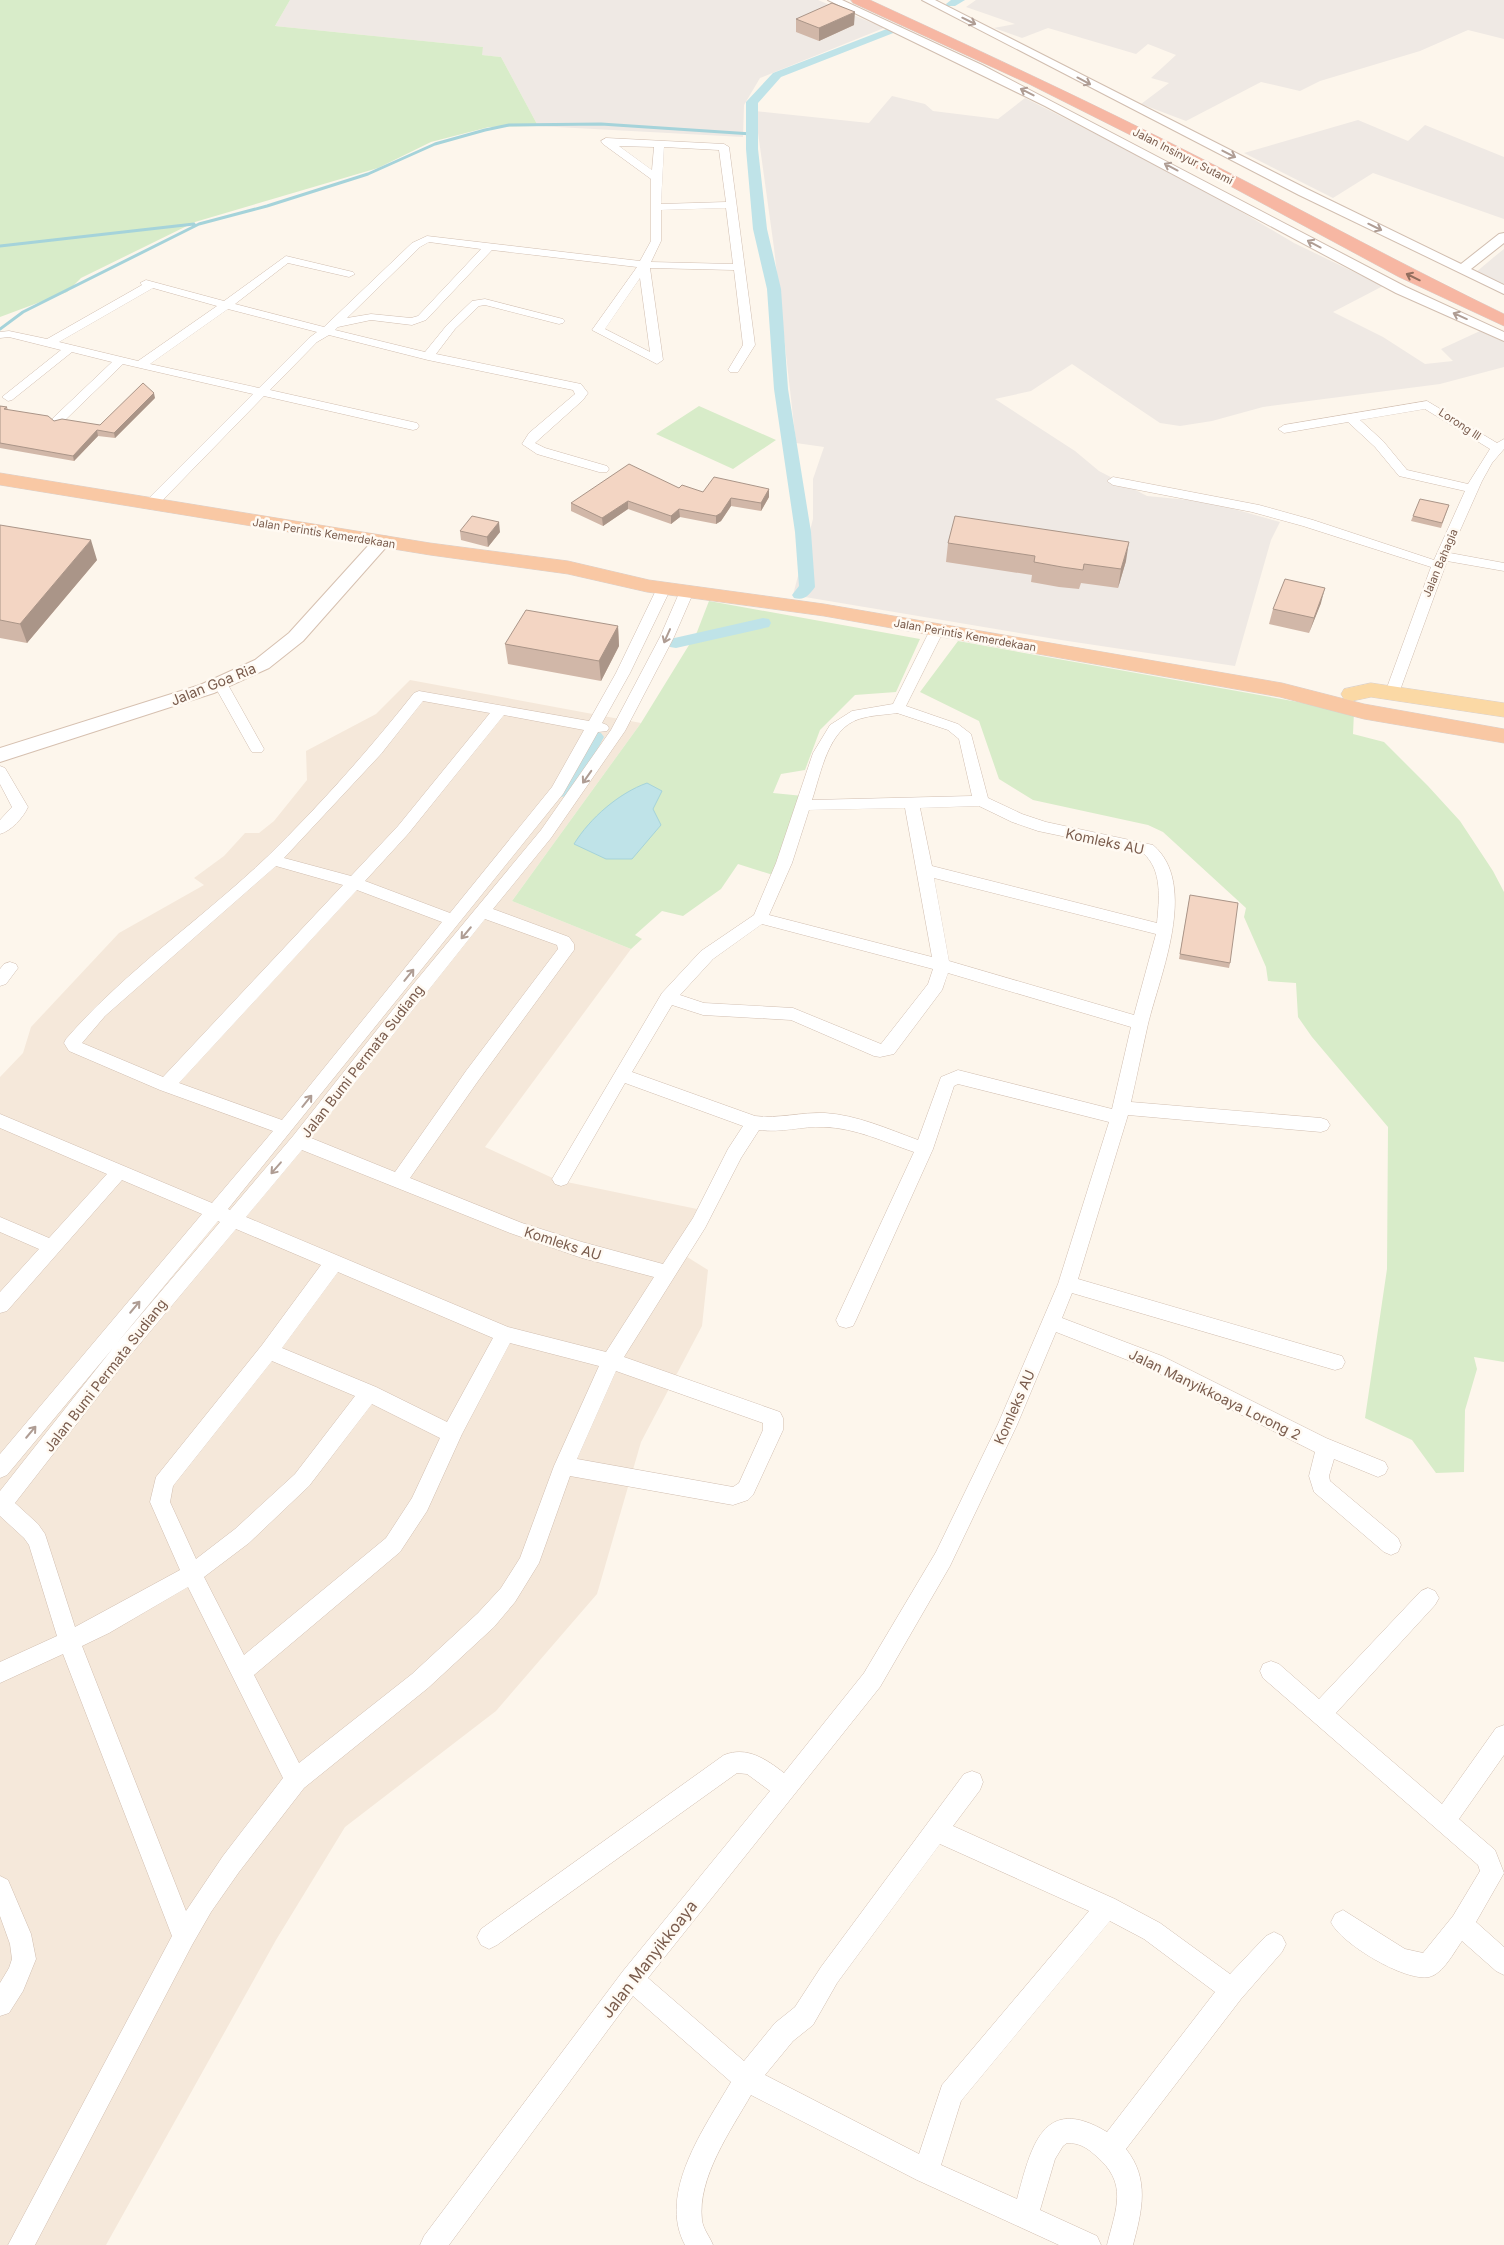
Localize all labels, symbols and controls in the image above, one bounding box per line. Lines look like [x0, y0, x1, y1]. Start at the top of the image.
one-way arrow [961, 17, 976, 26]
one-way arrow [1077, 76, 1091, 86]
one-way arrow [1020, 87, 1035, 96]
street label: Jalan Insinyur Sutami [1130, 125, 1236, 187]
one-way arrow [1221, 150, 1236, 159]
one-way arrow [1164, 162, 1179, 172]
one-way arrow [1367, 222, 1382, 232]
one-way arrow [1307, 239, 1322, 248]
one-way arrow [1406, 272, 1421, 281]
one-way arrow [1453, 311, 1468, 321]
street label: Lorong lll [1436, 405, 1484, 443]
street label: Jalan Perintis Kemerdekaan [252, 515, 396, 551]
street label: Jalan Bahagia [1419, 527, 1461, 599]
street label: Jalan Perintis Kemerdekaan [893, 616, 1037, 654]
one-way arrow [662, 628, 672, 643]
street label: Jalan Goa Ria [168, 659, 258, 709]
one-way arrow [582, 770, 592, 784]
street label: Komleks AU [1064, 824, 1146, 858]
one-way arrow [460, 926, 471, 939]
one-way arrow [403, 969, 414, 982]
street label: Jalan Bumi Permata Sudiang [297, 981, 427, 1141]
one-way arrow [301, 1095, 312, 1108]
one-way arrow [270, 1161, 281, 1174]
street label: Komleks AU [522, 1223, 604, 1263]
street label: Jalan Bumi Permata Sudiang [40, 1295, 170, 1455]
one-way arrow [130, 1301, 141, 1314]
street label: Jalan Manyikkoaya Lorong 2 [1126, 1345, 1304, 1443]
street label: Komleks AU [990, 1367, 1038, 1447]
one-way arrow [26, 1425, 37, 1438]
street label: Jalan Manyikkoaya [597, 1896, 701, 2022]

